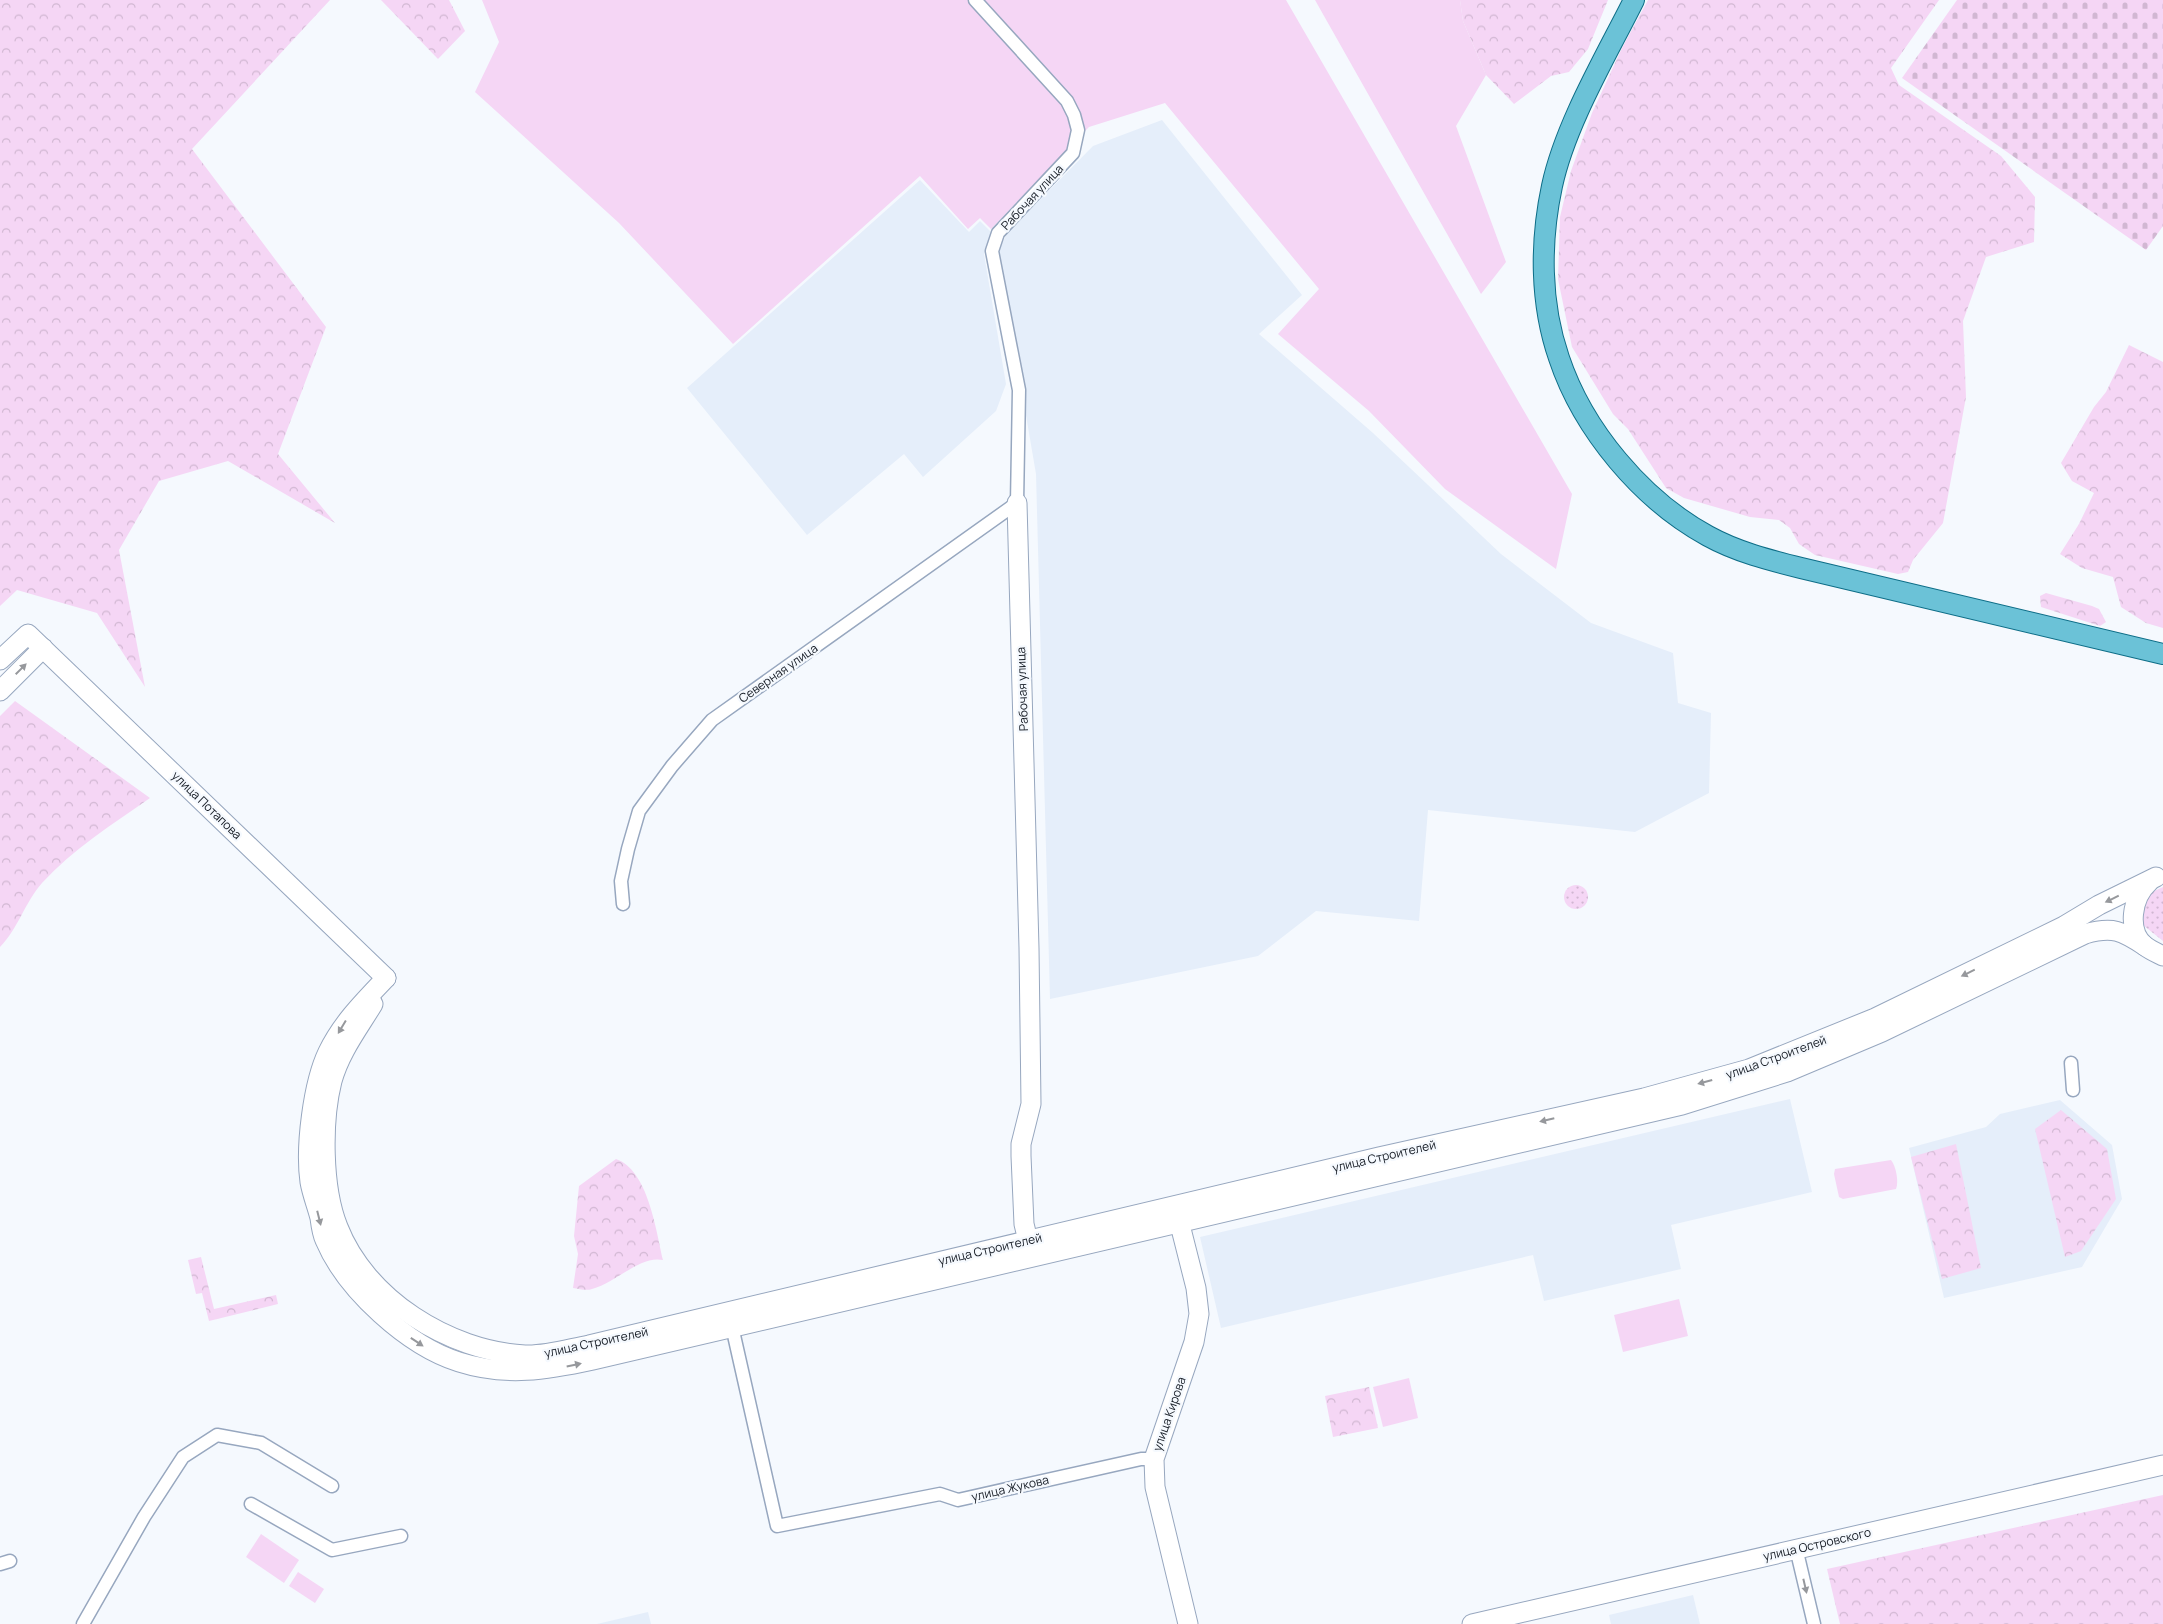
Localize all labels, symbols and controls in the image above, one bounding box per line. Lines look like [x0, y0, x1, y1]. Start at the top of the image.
street label: Рабочая улица [997, 160, 1067, 234]
street label: Северная улица [735, 639, 821, 707]
street label: Рабочая улица [1012, 647, 1032, 731]
one-way arrow [15, 663, 27, 675]
street label: улица Потапова [168, 767, 246, 843]
one-way arrow [2105, 895, 2119, 903]
one-way arrow [1961, 969, 1975, 977]
one-way arrow [338, 1021, 347, 1034]
street label: улица Строителей [1723, 1031, 1829, 1083]
one-way arrow [1697, 1078, 1713, 1086]
one-way arrow [1539, 1116, 1555, 1124]
street label: улица Строителей [1331, 1136, 1437, 1176]
one-way arrow [316, 1210, 324, 1225]
street label: улица Строителей [937, 1229, 1043, 1269]
street label: улица Строителей [542, 1323, 650, 1361]
one-way arrow [411, 1337, 424, 1347]
one-way arrow [566, 1360, 582, 1368]
street label: улица Кирова [1148, 1375, 1190, 1453]
street label: улица Жукова [970, 1471, 1050, 1505]
street label: улица Островского [1761, 1523, 1873, 1565]
one-way arrow [1801, 1579, 1809, 1594]

